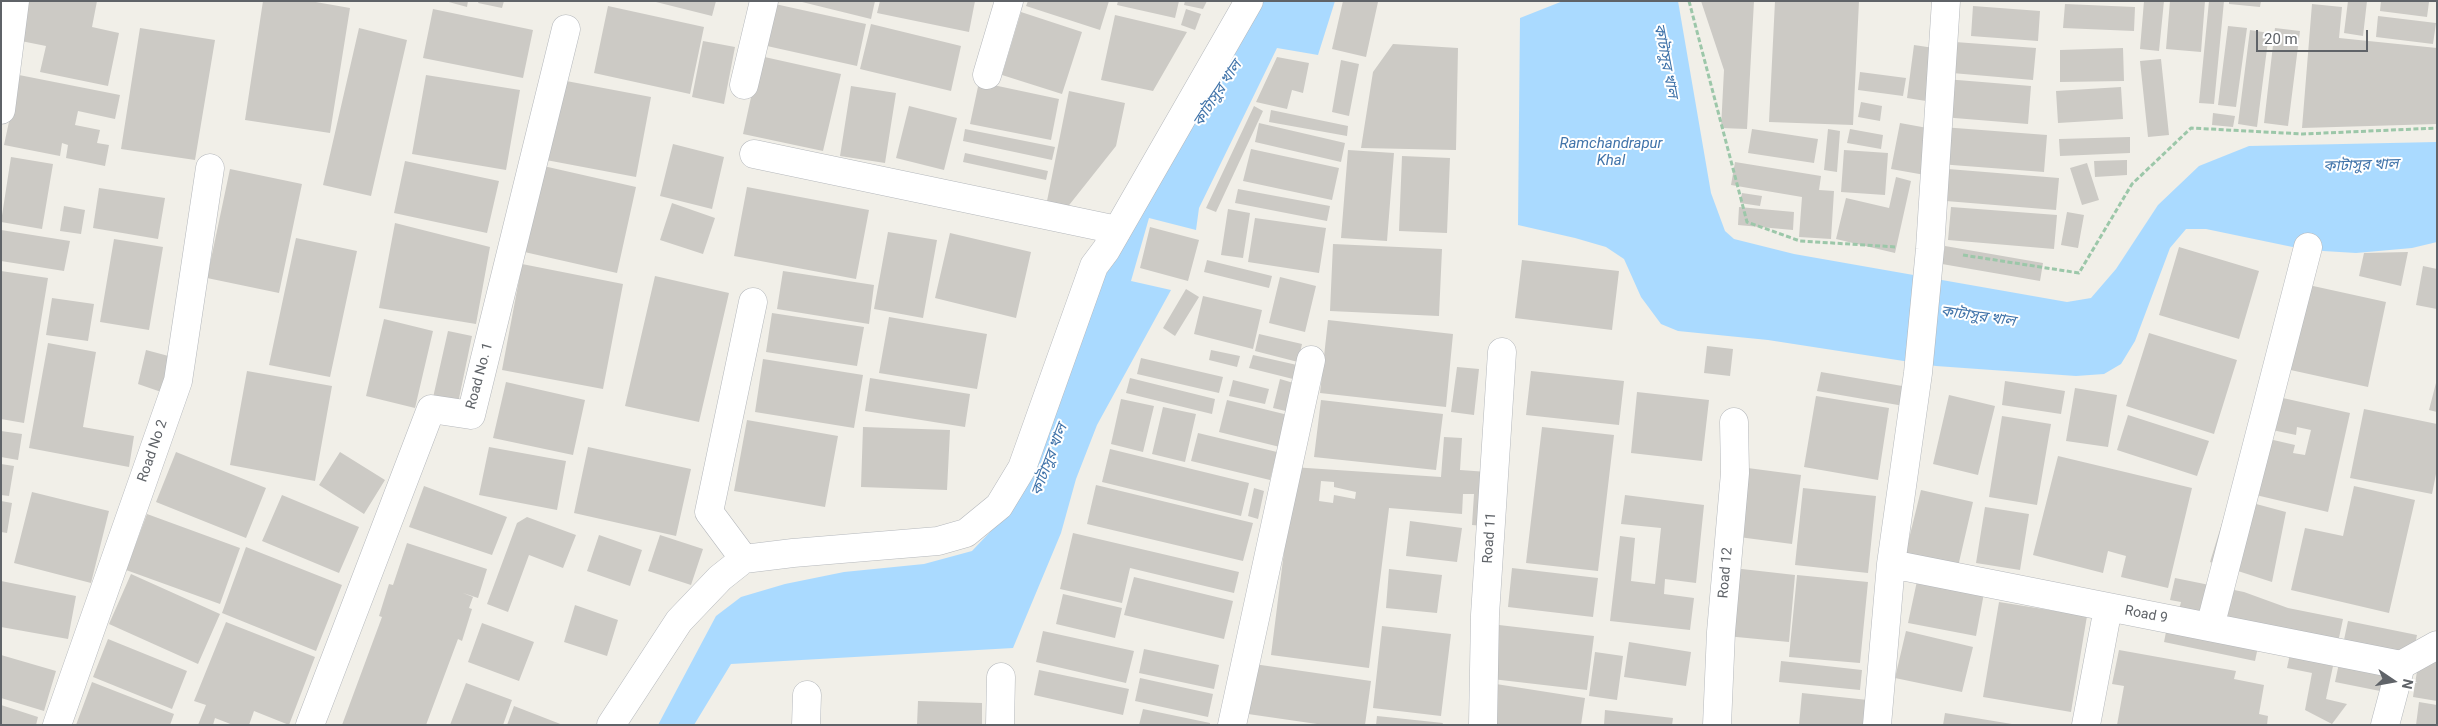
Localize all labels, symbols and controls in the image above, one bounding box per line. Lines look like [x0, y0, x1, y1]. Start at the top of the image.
scale bar [2258, 20, 2370, 52]
water label: কাটাসুর খাল [1649, 22, 1681, 100]
text: 20 m [2264, 30, 2298, 48]
water label: কাটাসুর খাল [1190, 58, 1246, 130]
water label: Ramchandrapur Khal [1559, 135, 1663, 170]
water label: কাটাসুর খাল [2323, 156, 2399, 176]
water label: কাটাসুর খাল [1940, 303, 2016, 331]
street label: Road No. 1 [463, 341, 497, 411]
street label: Road No 2 [134, 418, 172, 484]
water label: কাটাসুর খাল [1028, 422, 1072, 498]
street label: Road 11 [1480, 512, 1500, 564]
street label: Road 12 [1715, 547, 1737, 599]
street label: Road 9 [2123, 603, 2169, 627]
north arrow [2368, 656, 2418, 706]
text: N [2399, 678, 2417, 691]

